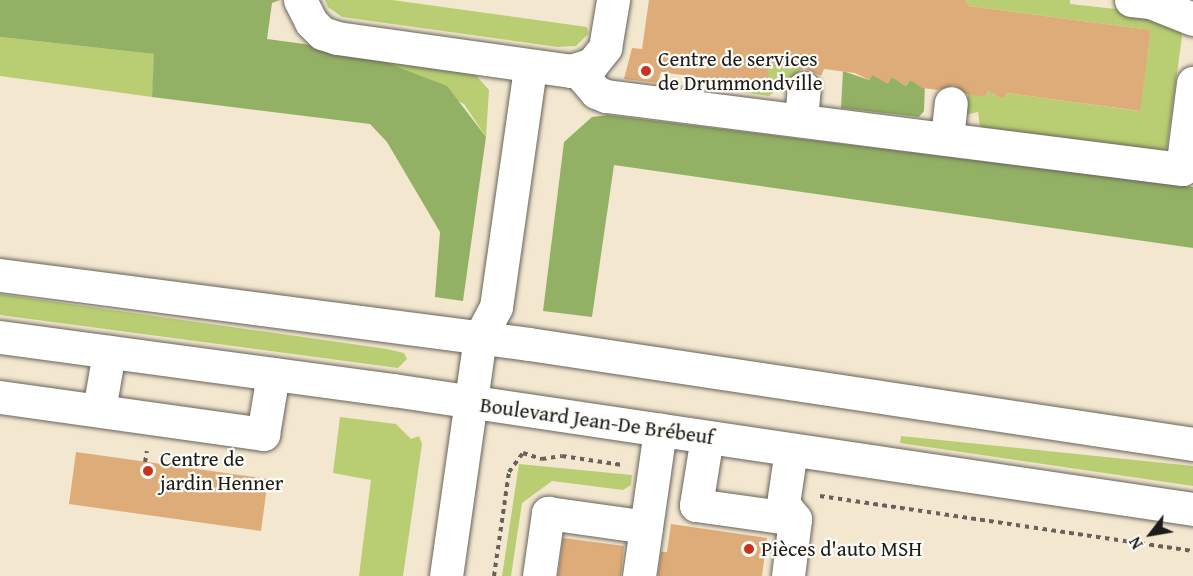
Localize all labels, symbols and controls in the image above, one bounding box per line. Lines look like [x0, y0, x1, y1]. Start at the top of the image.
place label: Centre de services de Drummondville [658, 46, 822, 96]
marker: Centre de services de Drummondville [639, 64, 653, 78]
street label: Boulevard Jean-De Brébeuf [478, 392, 716, 450]
place label: Centre de jardin Henner [160, 446, 283, 496]
marker: Centre de jardin Henner [141, 464, 155, 478]
north arrow [1121, 504, 1181, 564]
text: N [1123, 533, 1149, 554]
place label: Pièces d'auto MSH [761, 536, 922, 562]
marker: Pièces d'auto MSH [742, 542, 756, 556]

